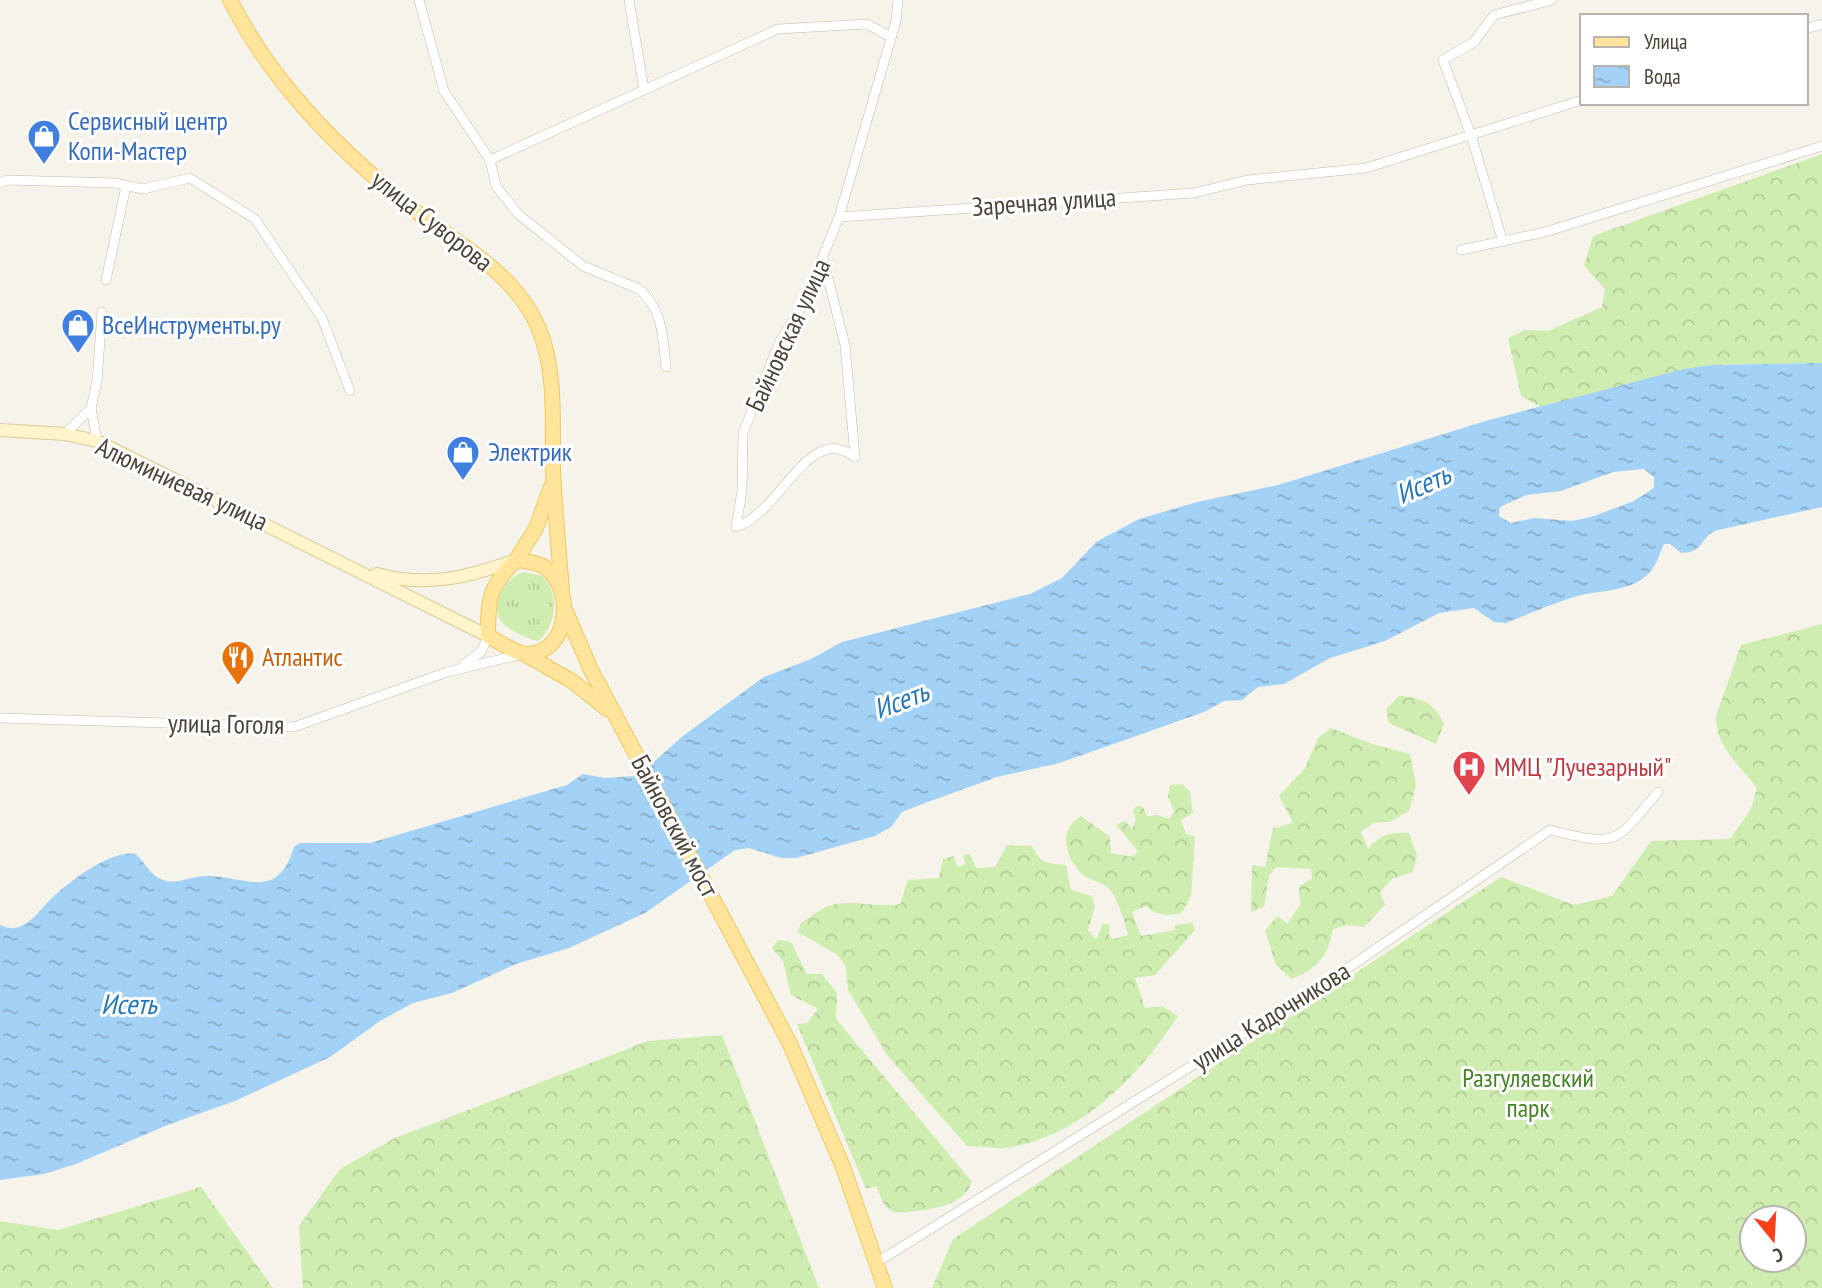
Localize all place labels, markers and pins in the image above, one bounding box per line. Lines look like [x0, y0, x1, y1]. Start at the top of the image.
place label: Сервисный центр Копи-Мастер [68, 104, 228, 167]
shop icon: Сервисный центр Копи-Мастер [25, 117, 63, 166]
shop icon: ВсеИнструменты.ру [59, 306, 97, 355]
place label: ВсеИнструменты.ру [102, 308, 281, 341]
shop icon: Электрик [444, 433, 482, 482]
place label: Электрик [488, 435, 572, 468]
restaurant icon: Атлантис [219, 638, 257, 687]
place label: Атлантис [262, 640, 343, 673]
hospital icon: ММЦ "Лучезарный" [1450, 748, 1488, 797]
place label: ММЦ "Лучезарный" [1494, 750, 1671, 783]

